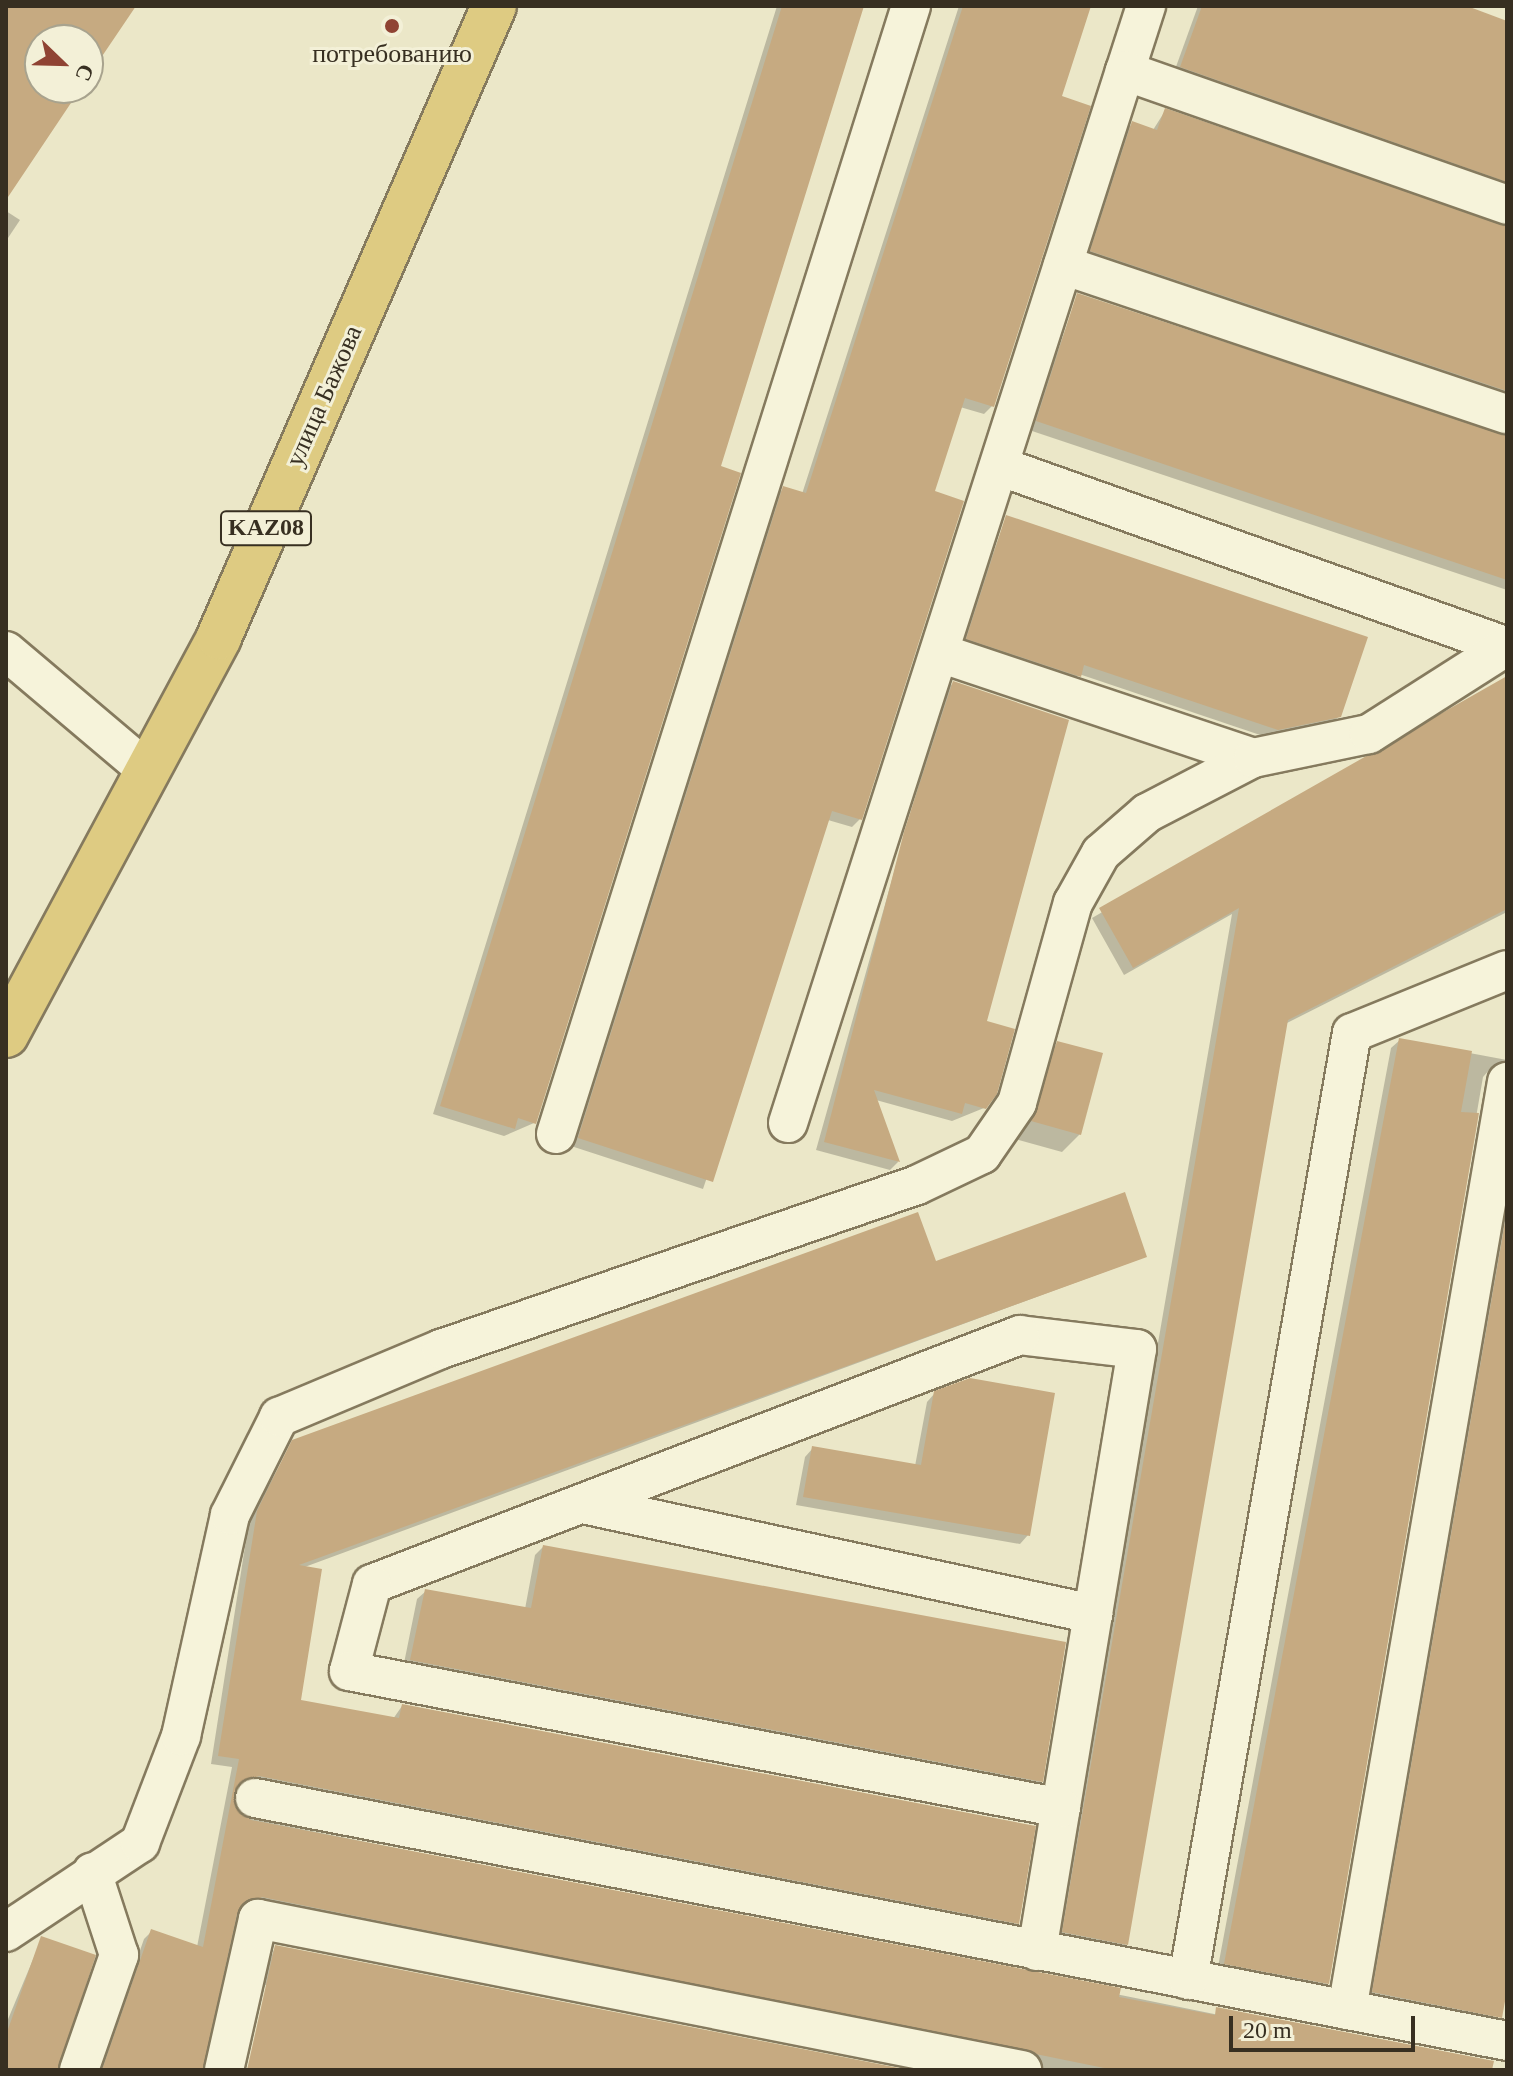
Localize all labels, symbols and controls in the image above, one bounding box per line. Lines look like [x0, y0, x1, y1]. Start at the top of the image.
marker: потребованию [383, 17, 401, 35]
north arrow [24, 24, 104, 104]
place label: потребованию [312, 38, 472, 70]
text: С [70, 61, 99, 85]
street label: улица Бажова [279, 321, 369, 471]
road number: KAZ08 [218, 508, 314, 548]
scale bar [1233, 2000, 1419, 2050]
text: 20 m [1243, 2017, 1292, 2043]

